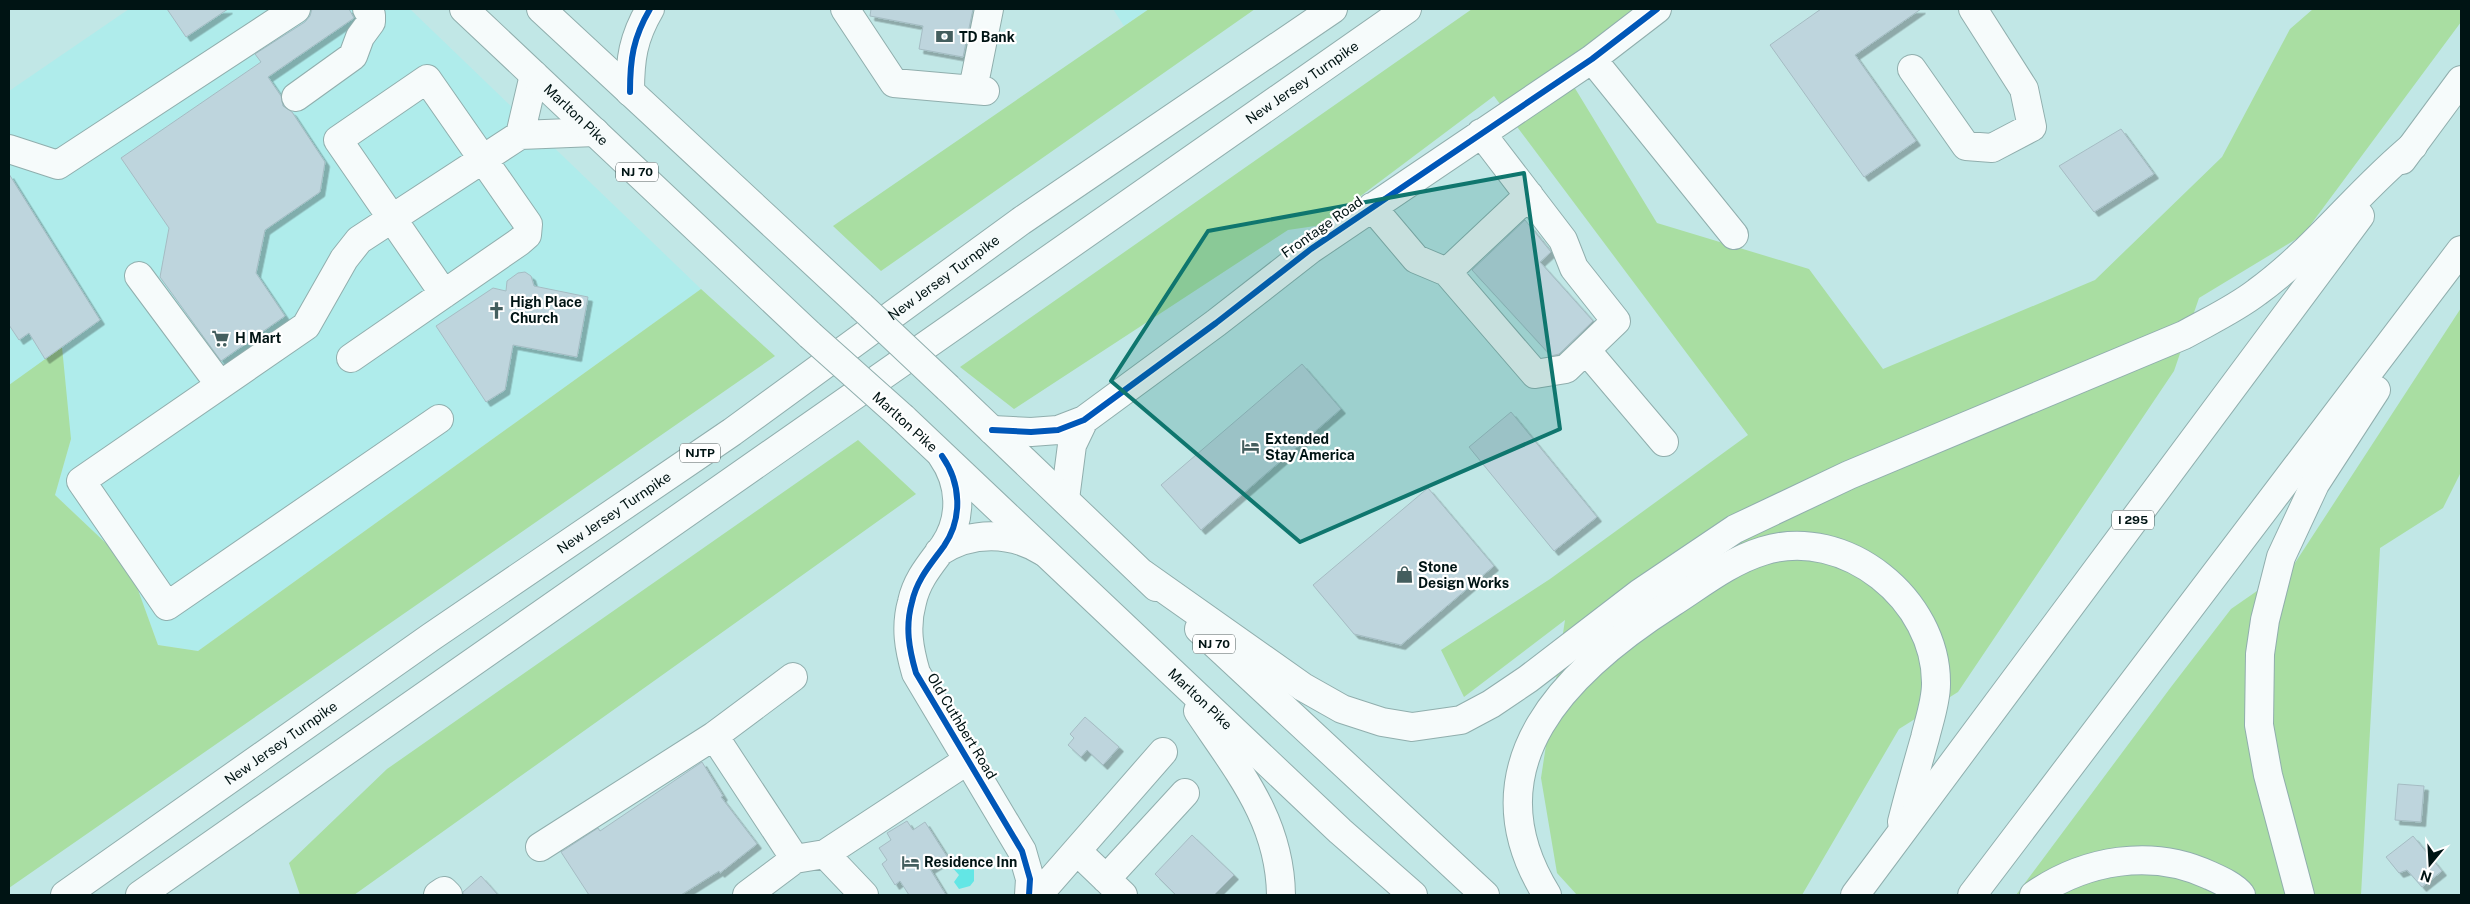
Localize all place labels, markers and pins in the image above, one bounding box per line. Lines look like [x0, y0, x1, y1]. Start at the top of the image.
bank icon: TD Bank [935, 27, 955, 47]
place label: TD Bank [959, 29, 1015, 45]
place label: High Place Church [510, 294, 582, 326]
church icon: High Place Church [486, 300, 506, 320]
supermarket icon: H Mart [211, 328, 231, 348]
place label: H Mart [235, 330, 281, 346]
place label: Extended Stay America [1265, 431, 1355, 463]
hotel icon: Extended Stay America [1241, 437, 1261, 457]
place label: Stone Design Works [1418, 559, 1509, 591]
shop icon: Stone Design Works [1394, 565, 1414, 585]
hotel icon: Residence Inn [900, 852, 920, 872]
place label: Residence Inn [924, 854, 1017, 870]

